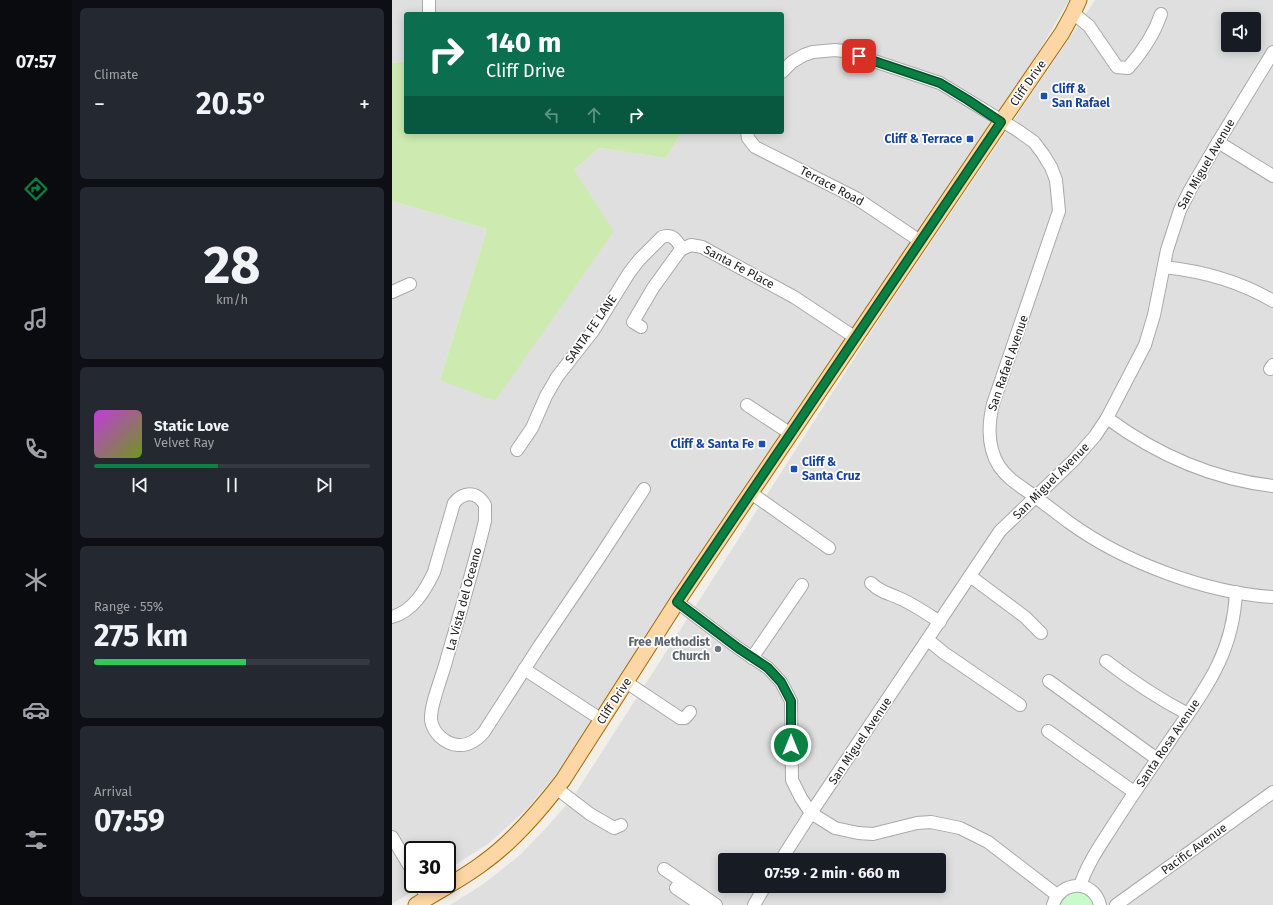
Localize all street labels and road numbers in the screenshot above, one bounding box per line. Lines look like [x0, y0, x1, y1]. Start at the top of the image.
street label: Cliff Drive [1007, 57, 1049, 109]
street label: San Miguel Avenue [1174, 116, 1238, 212]
street label: Terrace Road [798, 163, 866, 209]
street label: Santa Fe Place [701, 242, 777, 292]
street label: SANTA FE LANE [562, 292, 620, 366]
street label: San Rafael Avenue [985, 313, 1031, 413]
street label: San Miguel Avenue [1010, 440, 1092, 522]
street label: La Vista del Oceano [443, 546, 485, 652]
street label: Cliff Drive [594, 675, 634, 727]
street label: San Miguel Avenue [826, 695, 894, 787]
street label: Santa Rosa Avenue [1133, 696, 1203, 790]
street label: Pacific Avenue [1158, 821, 1230, 877]

